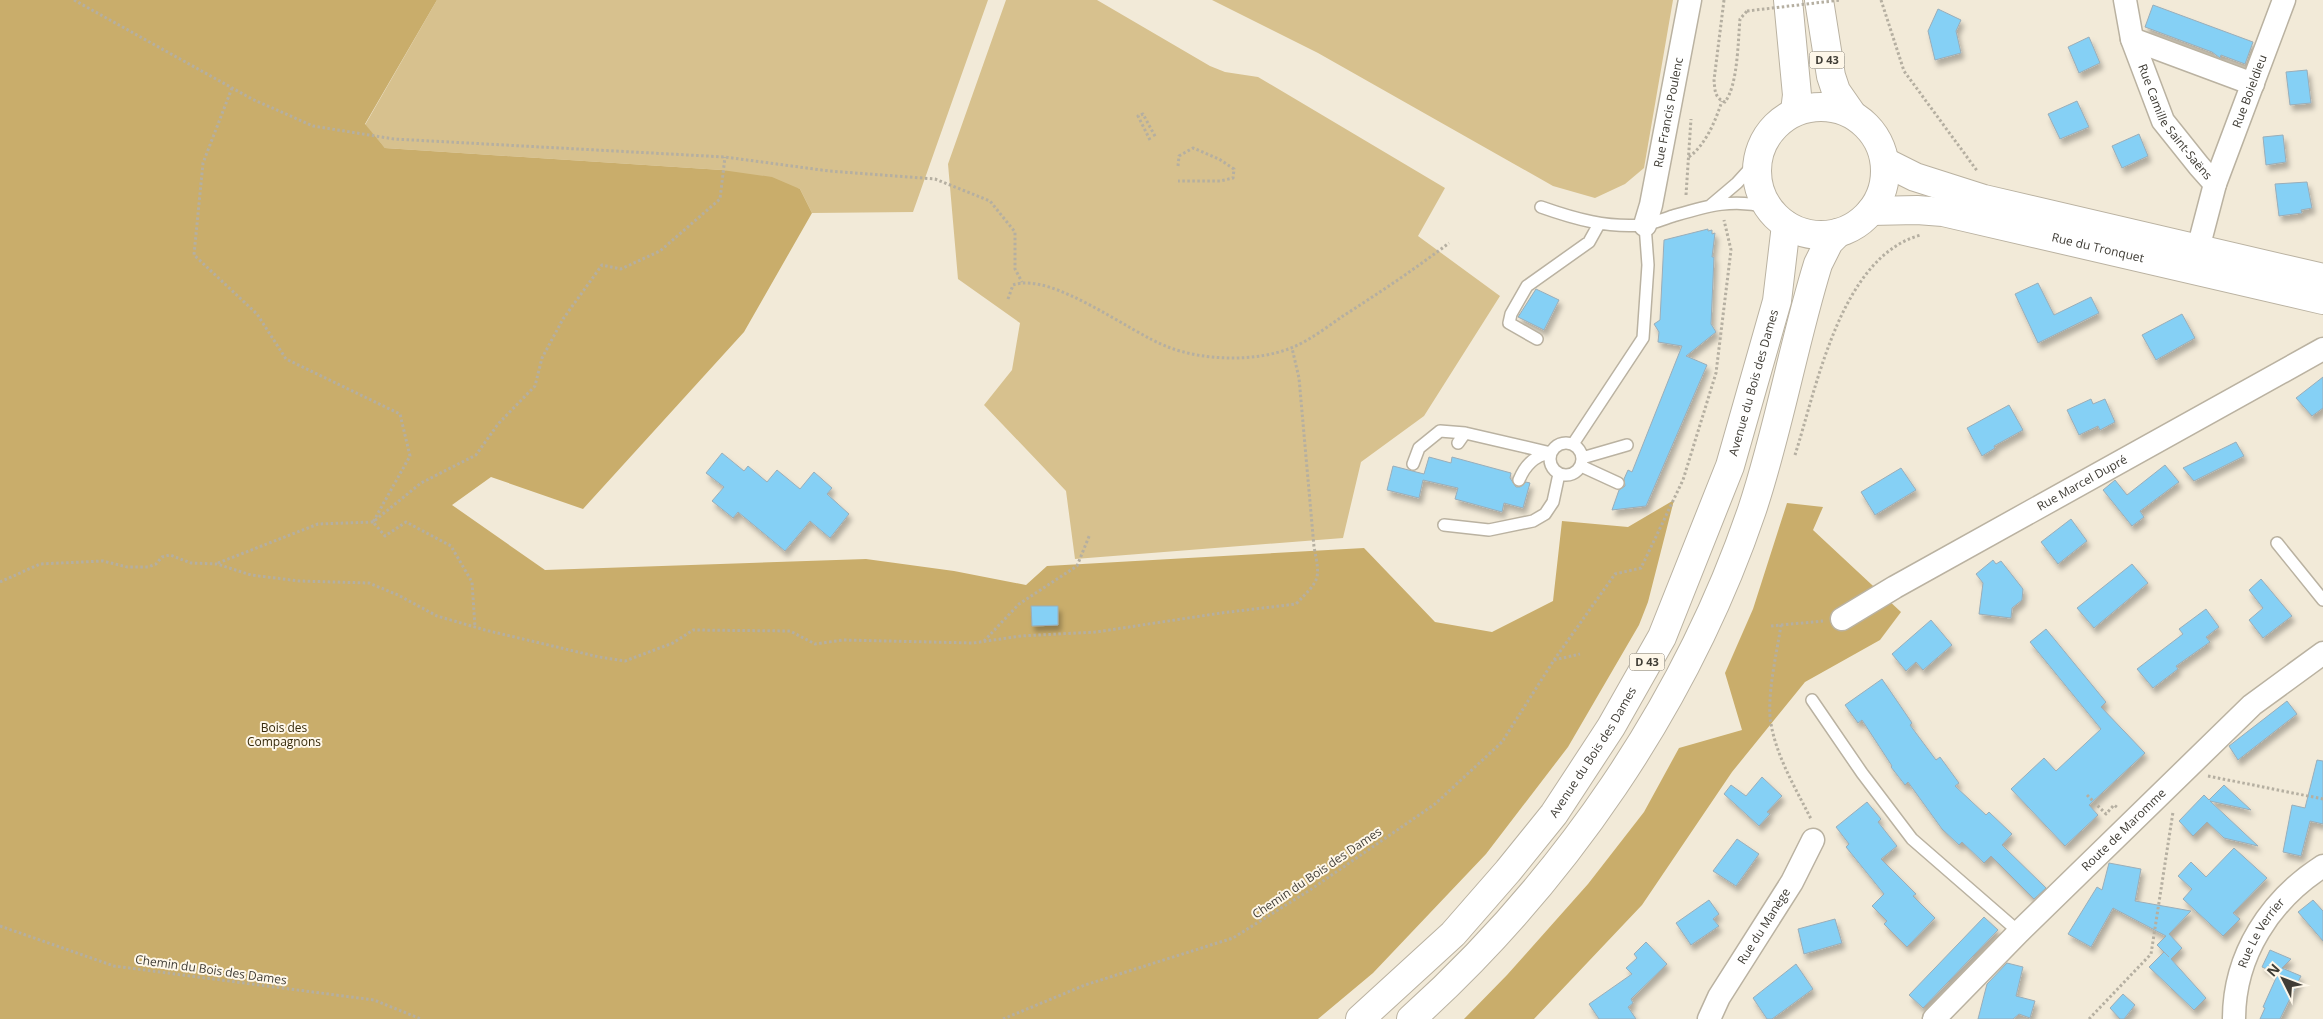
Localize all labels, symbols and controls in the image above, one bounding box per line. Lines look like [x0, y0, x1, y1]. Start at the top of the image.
road number: D 43 [1810, 52, 1844, 68]
street label: Rue Boieldieu [2228, 52, 2271, 130]
street label: Rue Francis Poulenc [1649, 56, 1687, 169]
street label: Rue Camille Saint-Saëns [2134, 61, 2217, 183]
street label: Rue du Tronquet [2050, 228, 2146, 266]
street label: Avenue du Bois des Dames [1724, 307, 1782, 458]
street label: Rue Marcel Dupré [2034, 450, 2130, 514]
road number: D 43 [1630, 654, 1664, 670]
street label: Avenue du Bois des Dames [1545, 683, 1640, 821]
park label: Bois des Compagnons [247, 719, 321, 750]
street label: Route de Maromme [2077, 784, 2170, 875]
street label: Chemin du Bois des Dames [1249, 823, 1385, 922]
street label: Rue du Manège [1733, 884, 1794, 967]
street label: Rue Le Verrier [2234, 894, 2288, 970]
street label: Chemin du Bois des Dames [134, 950, 288, 989]
north arrow [2258, 954, 2308, 1004]
text: N [2262, 959, 2284, 981]

